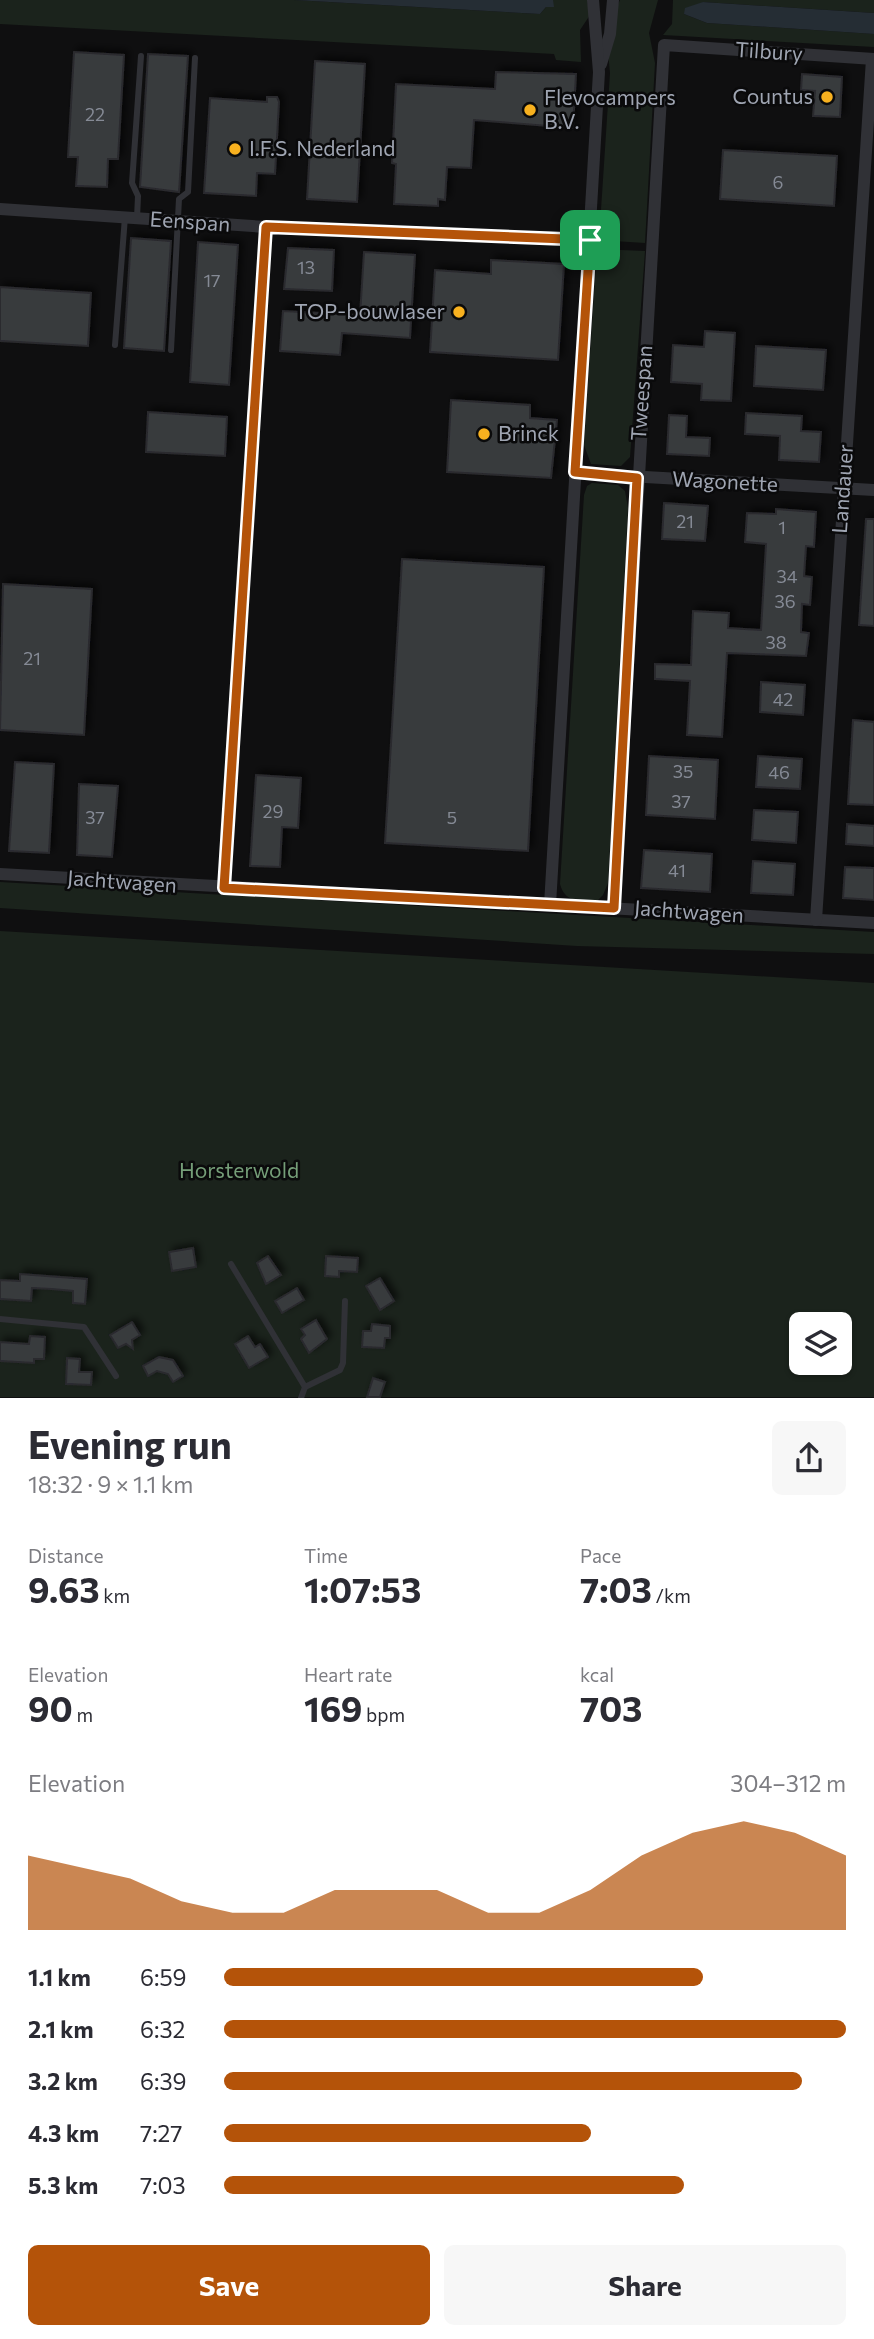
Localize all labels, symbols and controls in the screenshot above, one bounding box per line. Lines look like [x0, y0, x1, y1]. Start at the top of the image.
street label: Tilbury [735, 36, 804, 65]
place label: Countus [732, 83, 813, 108]
place label: Flevocampers B.V. [544, 84, 676, 133]
marker: Countus [819, 89, 835, 105]
marker: Flevocampers B.V. [522, 102, 538, 118]
house number: 22 [85, 103, 105, 125]
place label: I.F.S. Nederland [249, 135, 395, 160]
marker: I.F.S. Nederland [227, 141, 243, 157]
house number: 6 [773, 171, 783, 193]
street label: Eenspan [149, 205, 231, 236]
pin [560, 210, 620, 270]
icon: arrive [571, 221, 609, 259]
house number: 13 [297, 256, 315, 278]
house number: 17 [203, 269, 221, 291]
place label: TOP-bouwlaser [294, 298, 445, 323]
marker: TOP-bouwlaser [451, 304, 467, 320]
street label: Tweespan [625, 344, 656, 442]
place label: Brinck [498, 420, 559, 445]
marker: Brinck [476, 426, 492, 442]
street label: Landauer [826, 443, 857, 534]
street label: Wagonette [671, 465, 779, 496]
house number: 21 [676, 510, 694, 532]
house number: 1 [778, 516, 786, 538]
house number: 34 [776, 565, 798, 587]
house number: 36 [774, 590, 796, 612]
house number: 38 [765, 631, 787, 653]
house number: 21 [23, 647, 41, 669]
house number: 42 [773, 688, 793, 710]
house number: 35 [673, 760, 693, 782]
house number: 46 [768, 761, 790, 783]
house number: 37 [671, 790, 691, 812]
house number: 29 [263, 800, 283, 822]
house number: 37 [85, 806, 105, 828]
house number: 5 [447, 806, 457, 828]
house number: 41 [668, 859, 686, 881]
street label: Jachtwagen [66, 864, 178, 897]
street label: Jachtwagen [633, 894, 745, 927]
park label: Horsterwold [179, 1157, 299, 1182]
map controls [789, 1312, 852, 1375]
button: layers [789, 1312, 852, 1375]
text: Evening run [28, 1420, 232, 1467]
button: share [772, 1421, 846, 1495]
text: 18:32 · 9 × 1.1 km [28, 1470, 193, 1498]
text: Distance [28, 1544, 104, 1567]
text: Time [304, 1544, 348, 1567]
text: Pace [580, 1544, 621, 1567]
text: 9.63 [28, 1567, 100, 1610]
text: 1:07:53 [304, 1567, 421, 1610]
text: 7:03 [580, 1567, 652, 1610]
text: km [100, 1584, 130, 1607]
text: /km [652, 1584, 691, 1607]
text: Elevation [28, 1663, 108, 1686]
text: Heart rate [304, 1663, 392, 1686]
text: kcal [580, 1663, 614, 1686]
text: 90 [28, 1686, 73, 1729]
text: 169 [304, 1686, 362, 1729]
text: 703 [580, 1686, 642, 1729]
text: m [73, 1703, 93, 1726]
text: bpm [362, 1703, 405, 1726]
text: Elevation [28, 1769, 125, 1797]
text: 304–312 m [730, 1769, 846, 1797]
text: 1.1 km [28, 1963, 91, 1991]
text: 6:59 [140, 1963, 187, 1991]
text: 2.1 km [28, 2015, 94, 2043]
text: 6:32 [140, 2015, 185, 2043]
text: 3.2 km [28, 2067, 98, 2095]
text: 6:39 [140, 2067, 186, 2095]
text: 4.3 km [28, 2119, 99, 2147]
text: 7:27 [140, 2119, 182, 2147]
text: 5.3 km [28, 2171, 98, 2199]
text: 7:03 [140, 2171, 186, 2199]
button: Save [28, 2245, 430, 2325]
button: Share [444, 2245, 846, 2325]

